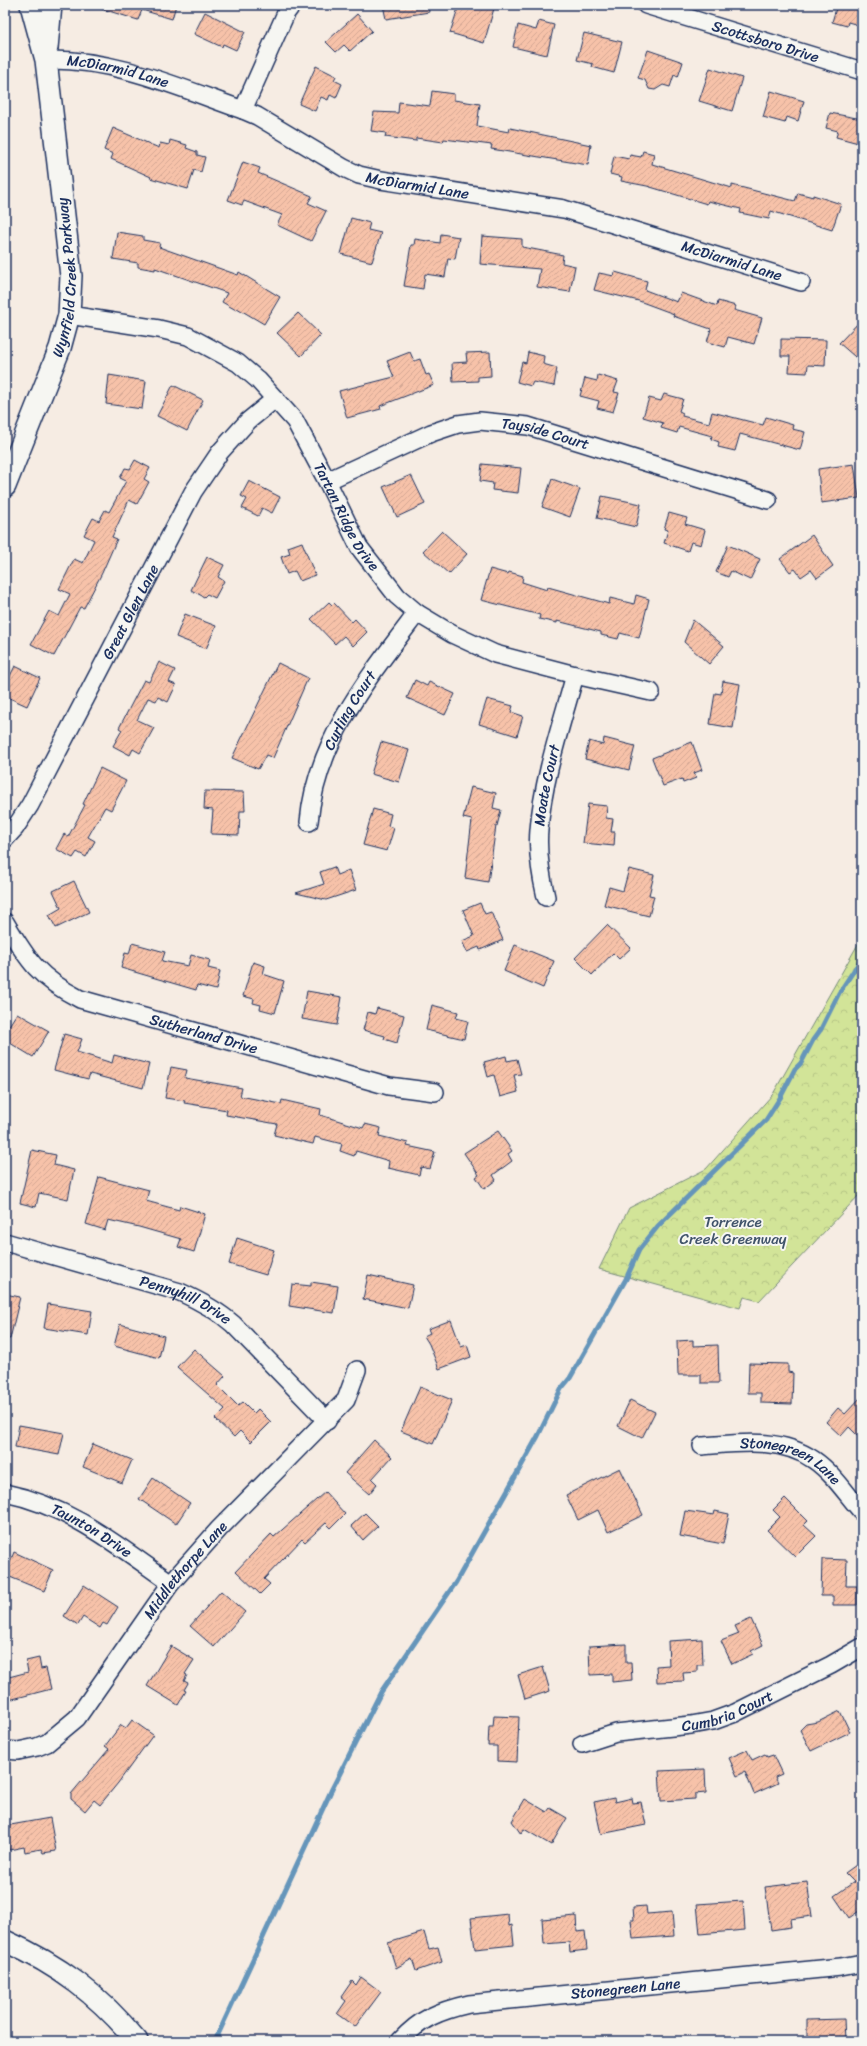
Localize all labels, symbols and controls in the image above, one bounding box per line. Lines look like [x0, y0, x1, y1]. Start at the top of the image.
street label: Scottsboro Drive [709, 13, 823, 70]
street label: McDiarmid Lane [66, 47, 173, 96]
street label: McDiarmid Lane [363, 164, 471, 207]
street label: Wynfield Creek Parkway [45, 196, 84, 361]
street label: McDiarmid Lane [678, 233, 786, 289]
street label: Tayside Court [500, 410, 593, 457]
street label: Tartan Ridge Drive [306, 458, 386, 577]
street label: Great Glen Lane [95, 559, 166, 664]
street label: Curling Court [316, 664, 384, 754]
street label: Moate Court [526, 741, 568, 827]
street label: Sutherland Drive [146, 1006, 261, 1062]
park label: Torrence Creek Greenway [680, 1209, 787, 1252]
street label: Pennyhill Drive [136, 1268, 238, 1331]
street label: Stonegreen Lane [740, 1430, 847, 1491]
street label: Taunton Drive [47, 1496, 138, 1565]
street label: Middlethorpe Lane [137, 1514, 234, 1625]
street label: Cumbria Court [680, 1683, 778, 1739]
street label: Stonegreen Lane [569, 1970, 681, 2007]

